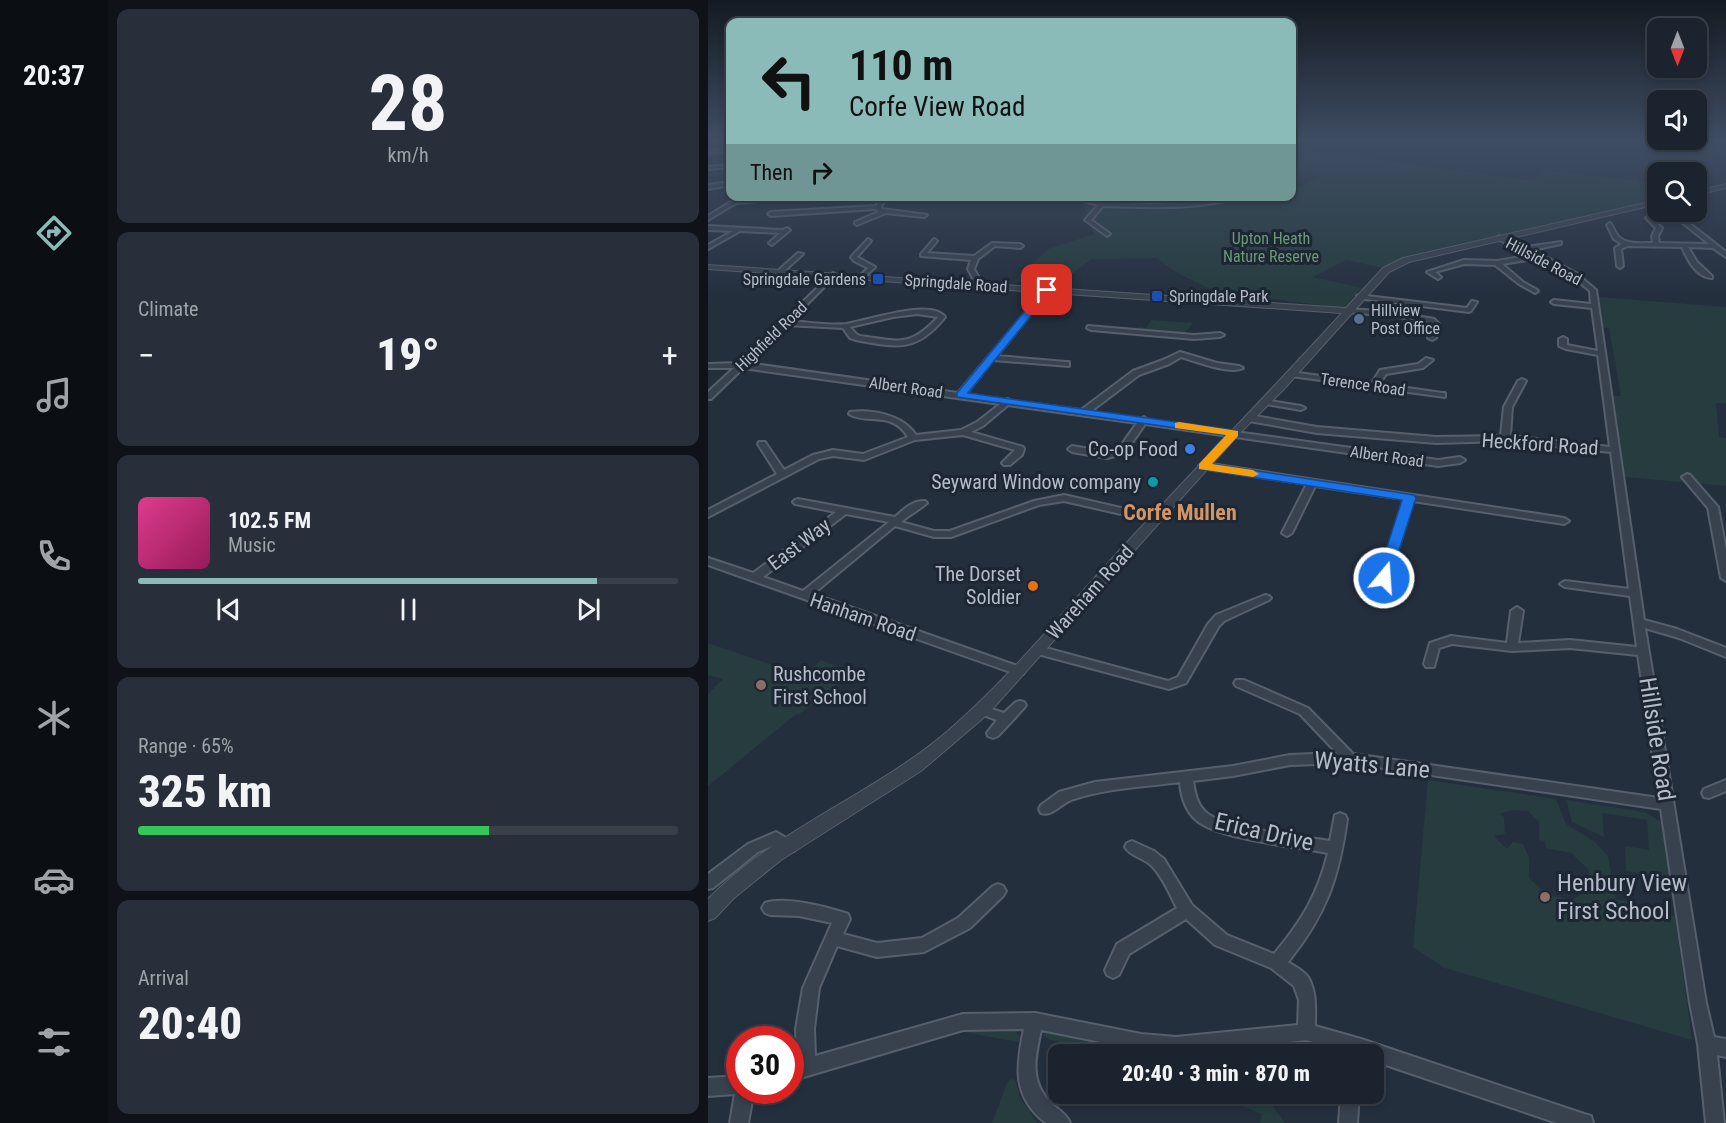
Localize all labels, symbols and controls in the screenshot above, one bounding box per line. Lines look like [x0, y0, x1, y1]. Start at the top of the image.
north arrow [1647, 18, 1707, 78]
map controls [1647, 18, 1707, 222]
text: 110 m [849, 41, 954, 90]
icon: left [750, 42, 828, 120]
text: 28 [369, 58, 447, 149]
text: 20:37 [23, 60, 85, 92]
button: sound [1647, 90, 1707, 150]
text: Corfe View Road [849, 91, 1025, 123]
text: km/h [387, 143, 429, 167]
icon: right [805, 156, 838, 189]
text: Then [750, 160, 793, 185]
button: search [1647, 162, 1707, 222]
icon: directions [33, 212, 75, 254]
park label: Upton Heath Nature Reserve [1223, 229, 1319, 266]
street label: Hillside Road [1503, 234, 1585, 289]
pin [1021, 264, 1072, 315]
place label: Springdale Gardens [743, 270, 866, 289]
street label: Springdale Road [904, 270, 1008, 297]
marker: Springdale Gardens [871, 272, 885, 286]
icon: arrive [1030, 273, 1063, 306]
place label: Springdale Park [1169, 287, 1269, 306]
marker: Springdale Park [1150, 289, 1164, 303]
text: Climate [138, 297, 198, 321]
street label: Highfield Road [732, 298, 811, 375]
place label: Hillview Post Office [1371, 301, 1440, 338]
marker: Hillview Post Office [1352, 312, 1366, 326]
text: 19° [376, 328, 440, 381]
text: − [138, 336, 155, 375]
text: + [662, 336, 678, 375]
street label: Terence Road [1319, 369, 1407, 400]
street label: Albert Road [868, 373, 944, 402]
icon: music [33, 374, 75, 416]
street label: Heckford Road [1481, 428, 1599, 460]
place label: Co-op Food [1088, 437, 1178, 461]
marker: Co-op Food [1183, 442, 1197, 456]
street label: Albert Road [1349, 442, 1425, 471]
place label: Seyward Window company [931, 470, 1141, 494]
marker: Seyward Window company [1146, 475, 1160, 489]
district label: Corfe Mullen [1123, 500, 1237, 525]
text: 102.5 FM [228, 508, 311, 533]
street label: East Way [763, 513, 835, 575]
text: Music [228, 533, 276, 557]
icon: phone [33, 535, 75, 577]
street label: Wareham Road [1041, 540, 1139, 644]
position arrow [1352, 546, 1416, 610]
place label: The Dorset Soldier [935, 562, 1021, 609]
marker: The Dorset Soldier [1026, 579, 1040, 593]
street label: Hanham Road [807, 588, 919, 646]
icon: previous [212, 593, 245, 626]
icon: pause [392, 593, 425, 626]
icon: next [572, 593, 605, 626]
place label: Rushcombe First School [773, 662, 867, 709]
street label: Hillside Road [1633, 675, 1681, 803]
marker: Rushcombe First School [754, 678, 768, 692]
icon: climate [33, 697, 75, 739]
text: Range · 65% [138, 734, 234, 758]
street label: Wyatts Lane [1313, 746, 1431, 784]
text: 325 km [138, 765, 272, 818]
street label: Erica Drive [1212, 807, 1316, 857]
icon: car [33, 859, 75, 901]
place label: Henbury View First School [1557, 869, 1687, 925]
marker: Henbury View First School [1538, 890, 1552, 904]
text: Arrival [138, 966, 189, 990]
text: 20:40 [138, 997, 242, 1050]
icon: filters [33, 1021, 75, 1063]
speed limit sign: 30 [726, 1026, 804, 1104]
text: 20:40 · 3 min · 870 m [1122, 1061, 1310, 1086]

